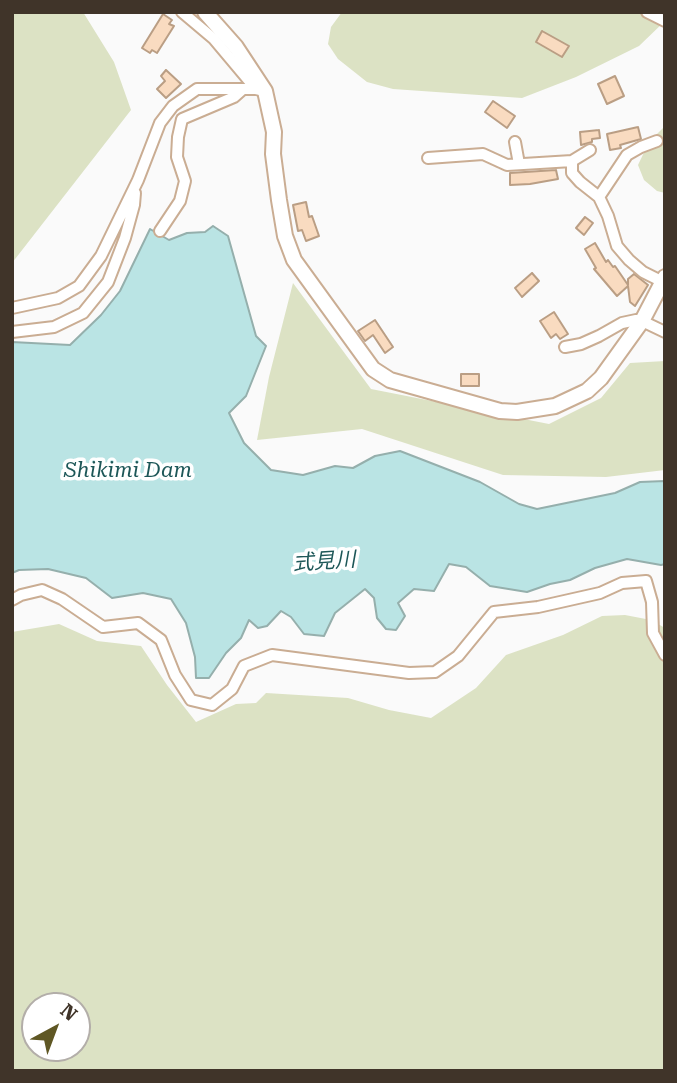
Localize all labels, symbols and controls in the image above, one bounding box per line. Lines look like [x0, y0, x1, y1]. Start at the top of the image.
water label: Shikimi Dam [64, 458, 192, 484]
water label: 式見川 [292, 547, 356, 577]
north arrow [21, 992, 91, 1062]
text: N [56, 999, 82, 1026]

